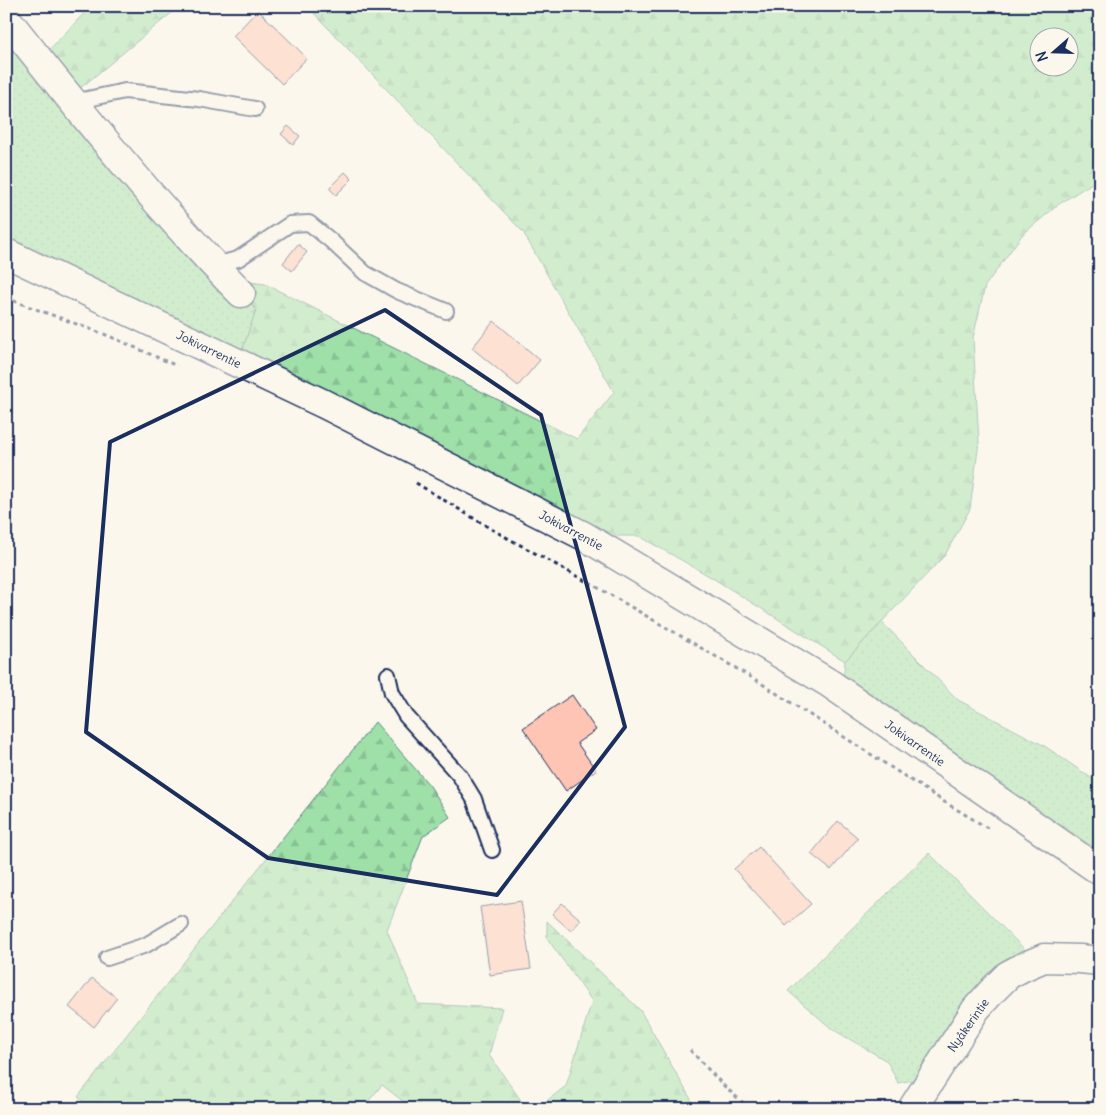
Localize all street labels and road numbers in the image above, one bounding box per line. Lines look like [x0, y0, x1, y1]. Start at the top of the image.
street label: Jokivarrentie [174, 327, 244, 371]
street label: Jokivarrentie [536, 507, 606, 553]
street label: Jokivarrentie [882, 717, 948, 769]
street label: Nyåkerintie [944, 995, 992, 1055]

